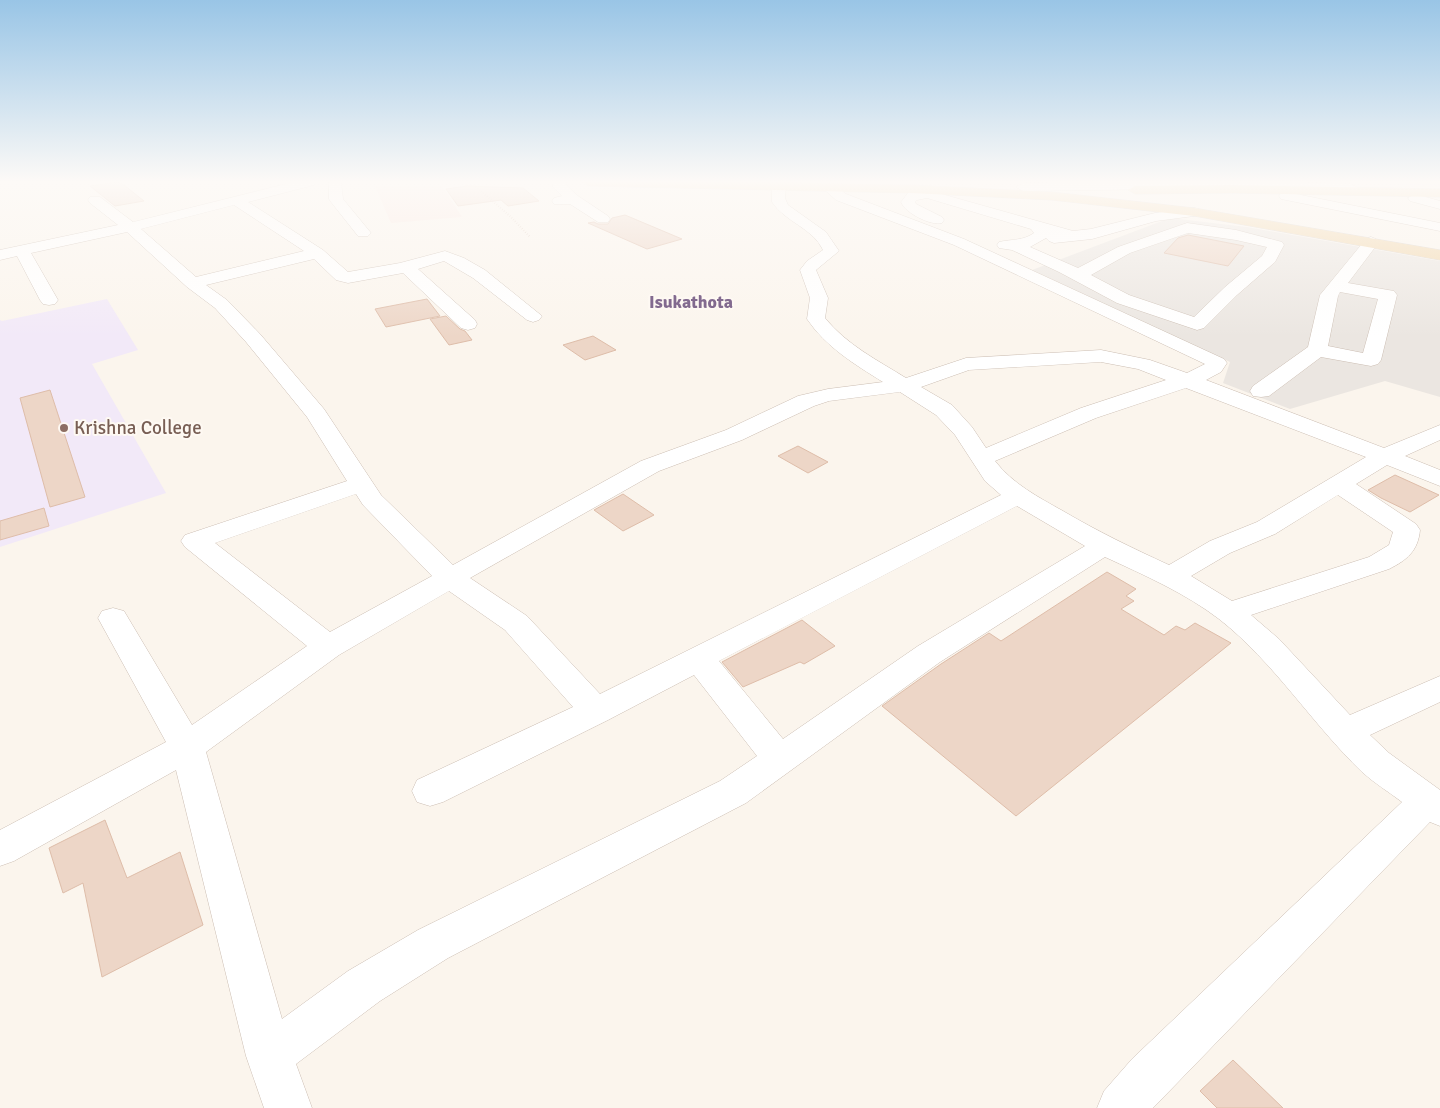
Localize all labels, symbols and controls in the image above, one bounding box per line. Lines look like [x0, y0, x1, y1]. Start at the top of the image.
district label: Isukathota [649, 291, 733, 313]
place label: Krishna College [74, 416, 202, 440]
marker: Krishna College [58, 422, 70, 434]

